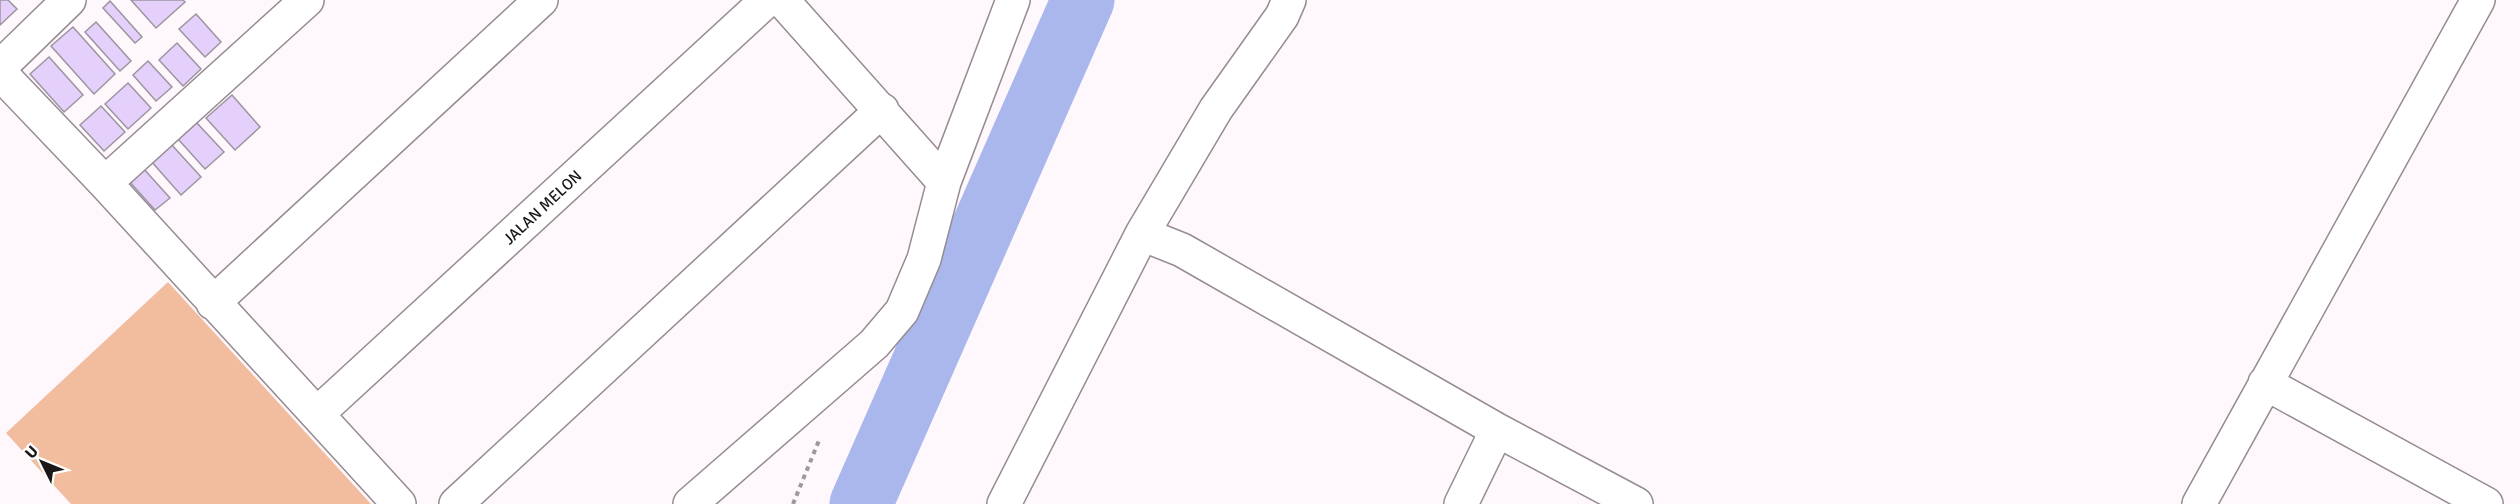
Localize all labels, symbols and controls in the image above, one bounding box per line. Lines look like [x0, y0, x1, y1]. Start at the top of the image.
street label: JALAN MELON [499, 166, 586, 249]
north arrow [12, 432, 72, 492]
text: U [21, 442, 43, 463]

